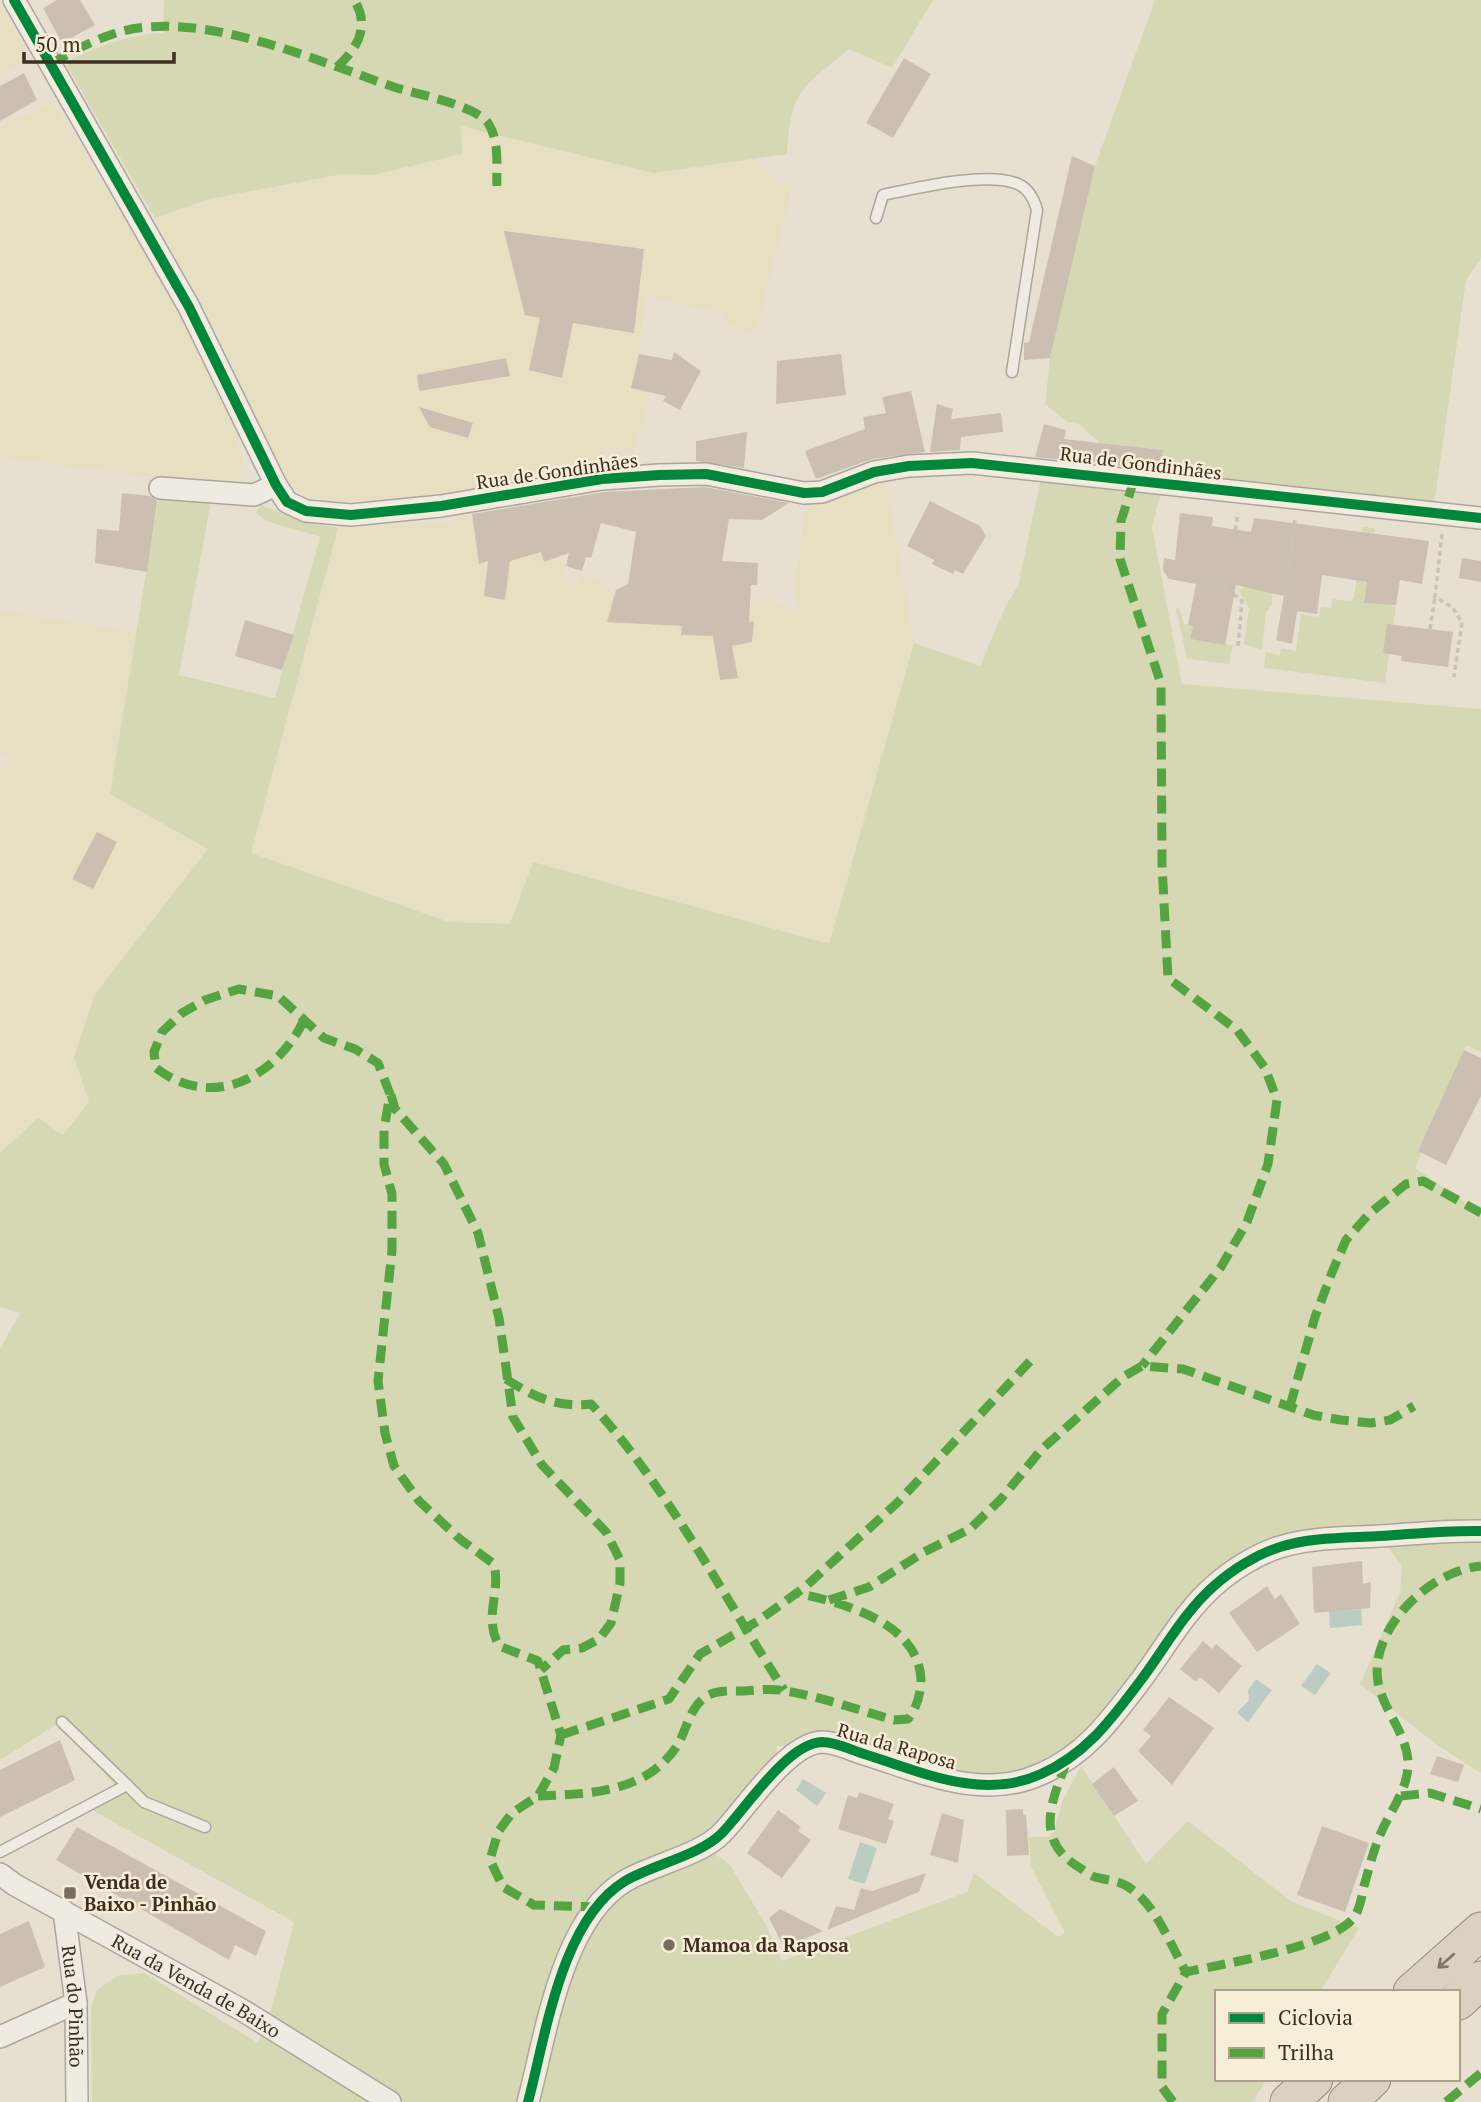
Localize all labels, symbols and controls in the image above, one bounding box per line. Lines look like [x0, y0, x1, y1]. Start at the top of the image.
scale bar [24, 21, 175, 65]
text: 50 m [35, 30, 81, 58]
street label: Rua de Gondinhães [1059, 440, 1223, 485]
street label: Rua de Gondinhães [475, 447, 639, 494]
street label: Rua da Raposa [835, 1717, 960, 1775]
place label: Venda de Baixo - Pinhão [84, 1869, 216, 1916]
marker: Venda de Baixo - Pinhão [62, 1885, 78, 1901]
street label: Rua da Venda de Baixo [108, 1928, 286, 2043]
place label: Mamoa da Raposa [683, 1932, 849, 1957]
marker: Mamoa da Raposa [661, 1937, 677, 1953]
street label: Rua do Pinhão [57, 1944, 90, 2068]
one-way arrow [1438, 1953, 1456, 1969]
legend [1215, 1990, 1460, 2081]
text: Ciclovia [1278, 2003, 1353, 2031]
text: Trilha [1278, 2038, 1334, 2066]

